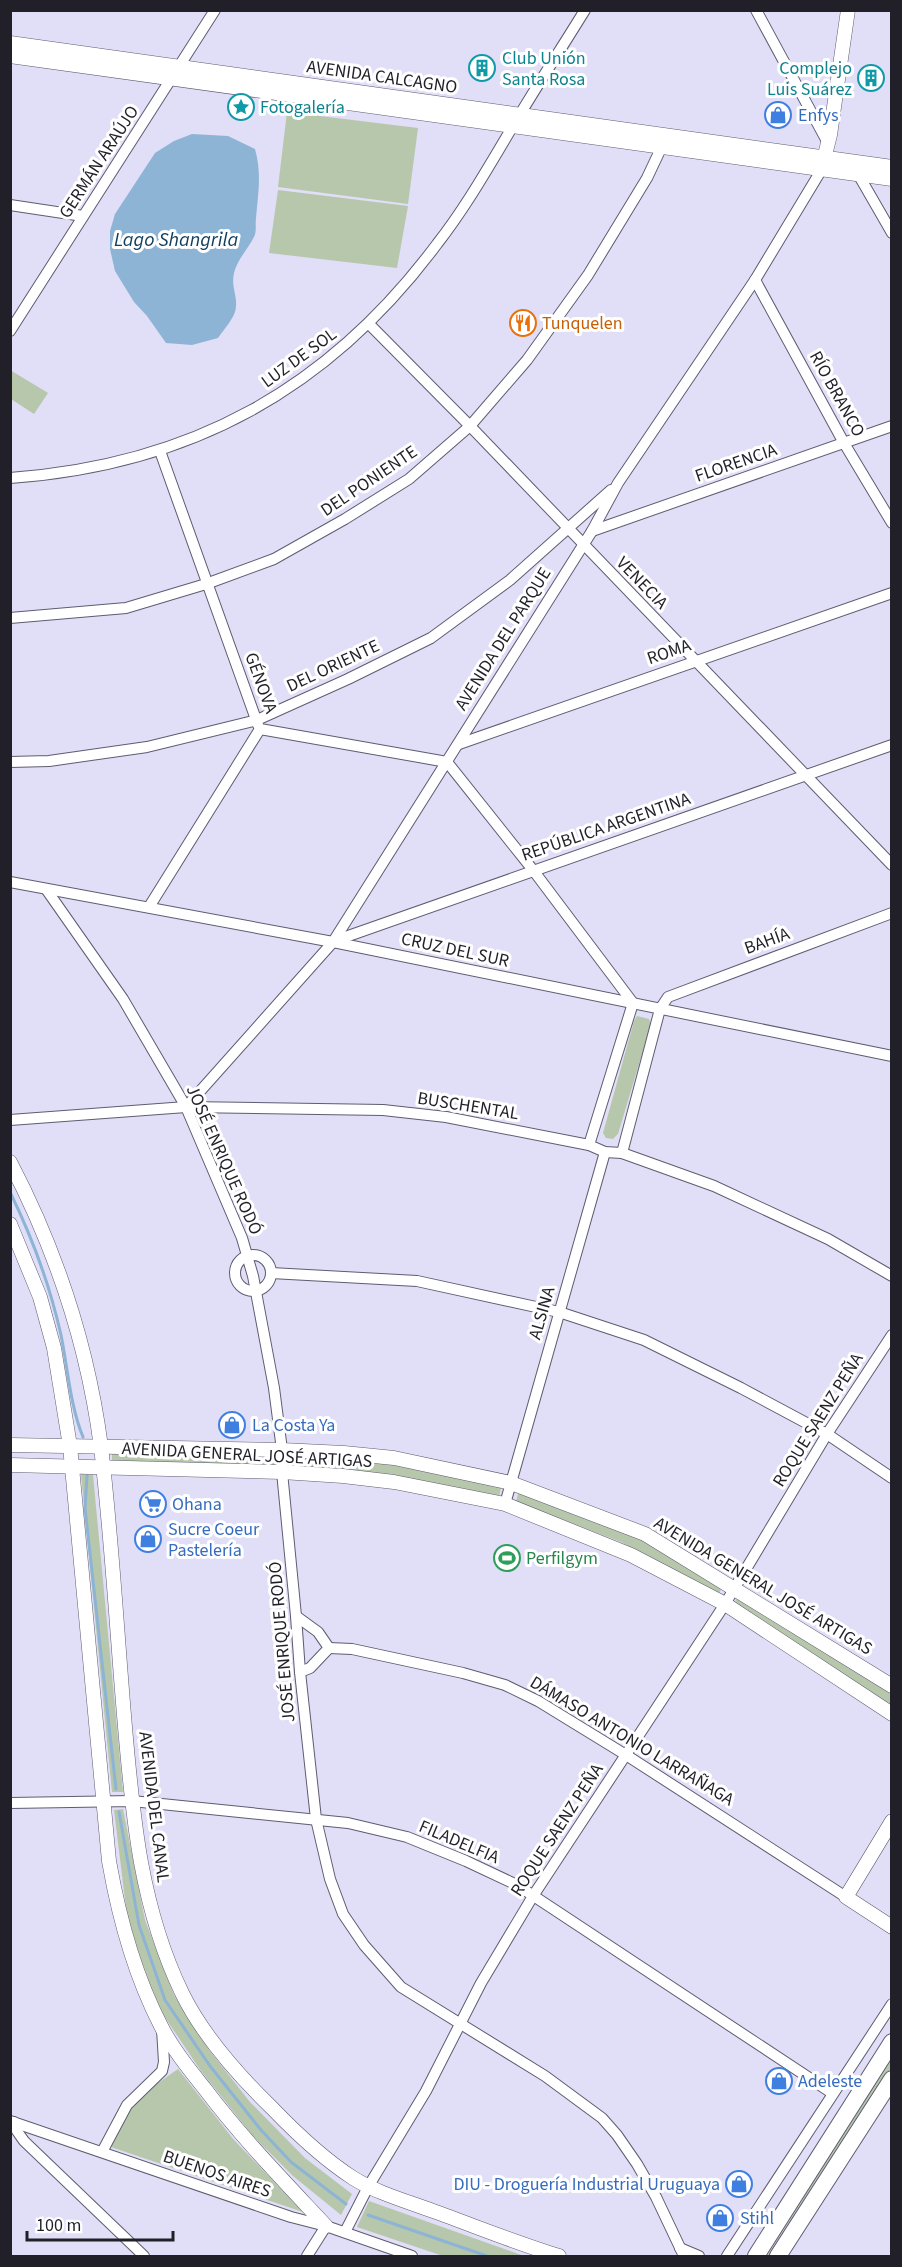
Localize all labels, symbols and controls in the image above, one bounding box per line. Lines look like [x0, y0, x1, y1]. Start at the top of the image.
place label: Club Unión Santa Rosa [502, 46, 586, 92]
building icon: Club Unión Santa Rosa [467, 53, 497, 83]
street label: AVENIDA CALCAGNO [305, 54, 459, 100]
place label: Complejo Luis Suárez [767, 56, 852, 102]
building icon: Complejo Luis Suárez [856, 63, 886, 93]
place icon: Fotogalería [226, 92, 256, 122]
place label: Fotogalería [260, 95, 345, 120]
shop icon: Enfys [763, 100, 793, 130]
street label: GERMÁN ARAÚJO [53, 101, 145, 223]
place label: Enfys [798, 103, 839, 128]
water label: Lago Shangrila [114, 226, 238, 254]
restaurant icon: Tunquelen [508, 308, 538, 338]
place label: Tunquelen [542, 311, 623, 336]
street label: LUZ DE SOL [256, 322, 342, 394]
street label: RÍO BRANCO [803, 347, 871, 441]
street label: FLORENCIA [692, 437, 781, 489]
street label: DEL PONIENTE [316, 439, 422, 523]
street label: VENECIA [611, 551, 674, 615]
street label: AVENIDA DEL PARQUE [449, 563, 557, 715]
street label: ROMA [644, 633, 695, 671]
street label: DEL ORIENTE [282, 634, 384, 698]
street label: GÉNOVA [239, 649, 284, 717]
street label: REPÚBLICA ARGENTINA [518, 786, 694, 868]
street label: BAHÍA [741, 921, 793, 961]
street label: CRUZ DEL SUR [399, 926, 511, 974]
street label: JOSÉ ENRIQUE RODÓ [180, 1081, 268, 1239]
street label: BUSCHENTAL [416, 1086, 521, 1126]
street label: ALSINA [523, 1283, 562, 1342]
street label: ROQUE SAENZ PEÑA [767, 1348, 869, 1492]
shop icon: La Costa Ya [217, 1410, 247, 1440]
place label: La Costa Ya [252, 1413, 335, 1438]
street label: AVENIDA GENERAL JOSÉ ARTIGAS [121, 1436, 373, 1474]
supermarket icon: Ohana [138, 1489, 168, 1519]
place label: Ohana [172, 1492, 222, 1517]
street label: AVENIDA GENERAL JOSÉ ARTIGAS [649, 1511, 877, 1661]
place label: Sucre Coeur Pastelería [168, 1517, 260, 1563]
shop icon: Sucre Coeur Pastelería [133, 1524, 163, 1554]
sports icon: Perfilgym [492, 1543, 522, 1573]
place label: Perfilgym [526, 1546, 598, 1571]
street label: JOSÉ ENRIQUE RODÓ [263, 1561, 301, 1723]
street label: DÁMASO ANTONIO LARRAÑAGA [525, 1670, 739, 1812]
street label: AVENIDA DEL CANAL [132, 1730, 176, 1884]
street label: ROQUE SAENZ PEÑA [505, 1759, 609, 1901]
street label: FILADELFIA [415, 1814, 503, 1870]
shop icon: Adeleste [764, 2066, 794, 2096]
place label: Adeleste [798, 2069, 862, 2094]
street label: BUENOS AIRES [160, 2144, 274, 2204]
shop icon: DIU - Droguería Industrial Uruguaya [724, 2169, 754, 2199]
place label: DIU - Droguería Industrial Uruguaya [453, 2172, 720, 2197]
shop icon: Stihl [705, 2203, 735, 2233]
scale bar [27, 2204, 172, 2242]
place label: Stihl [740, 2206, 774, 2231]
text: 100 m [36, 2213, 81, 2238]

